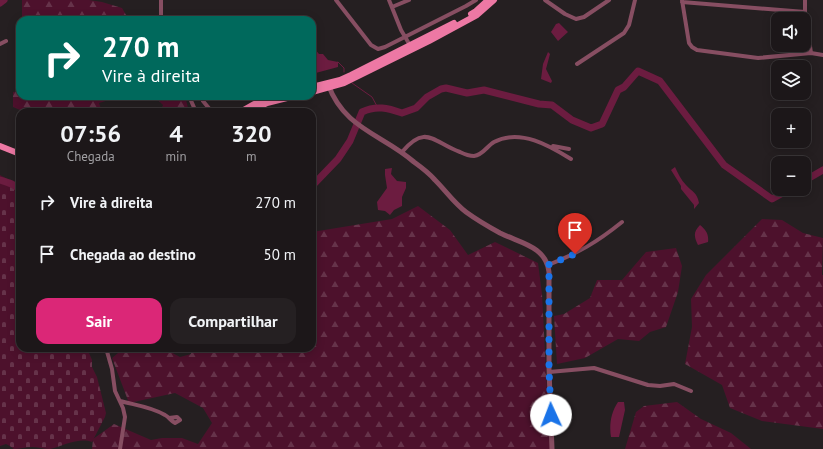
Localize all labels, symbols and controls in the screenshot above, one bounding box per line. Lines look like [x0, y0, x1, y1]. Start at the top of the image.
map controls [771, 12, 811, 196]
button: sound [771, 12, 811, 52]
text: 270 m [102, 28, 179, 65]
icon: right [36, 32, 88, 84]
button: layers [771, 60, 811, 100]
text: Vire à direita [102, 64, 200, 87]
button: + [771, 108, 811, 148]
text: 07:56 [60, 118, 121, 149]
text: 4 [169, 118, 183, 149]
text: 320 [231, 118, 272, 149]
text: Chegada [67, 148, 115, 165]
text: min [165, 148, 187, 165]
text: m [246, 148, 257, 165]
button: − [771, 156, 811, 196]
icon: right [36, 191, 58, 213]
text: Vire à direita [70, 193, 153, 212]
text: 270 m [255, 193, 296, 212]
pin [558, 213, 592, 254]
icon: arrive [564, 219, 586, 241]
icon: arrive [36, 243, 58, 265]
text: Chegada ao destino [70, 245, 196, 264]
text: 50 m [263, 245, 296, 264]
button: Sair [36, 298, 162, 344]
button: Compartilhar [170, 298, 296, 344]
position arrow [530, 394, 572, 436]

